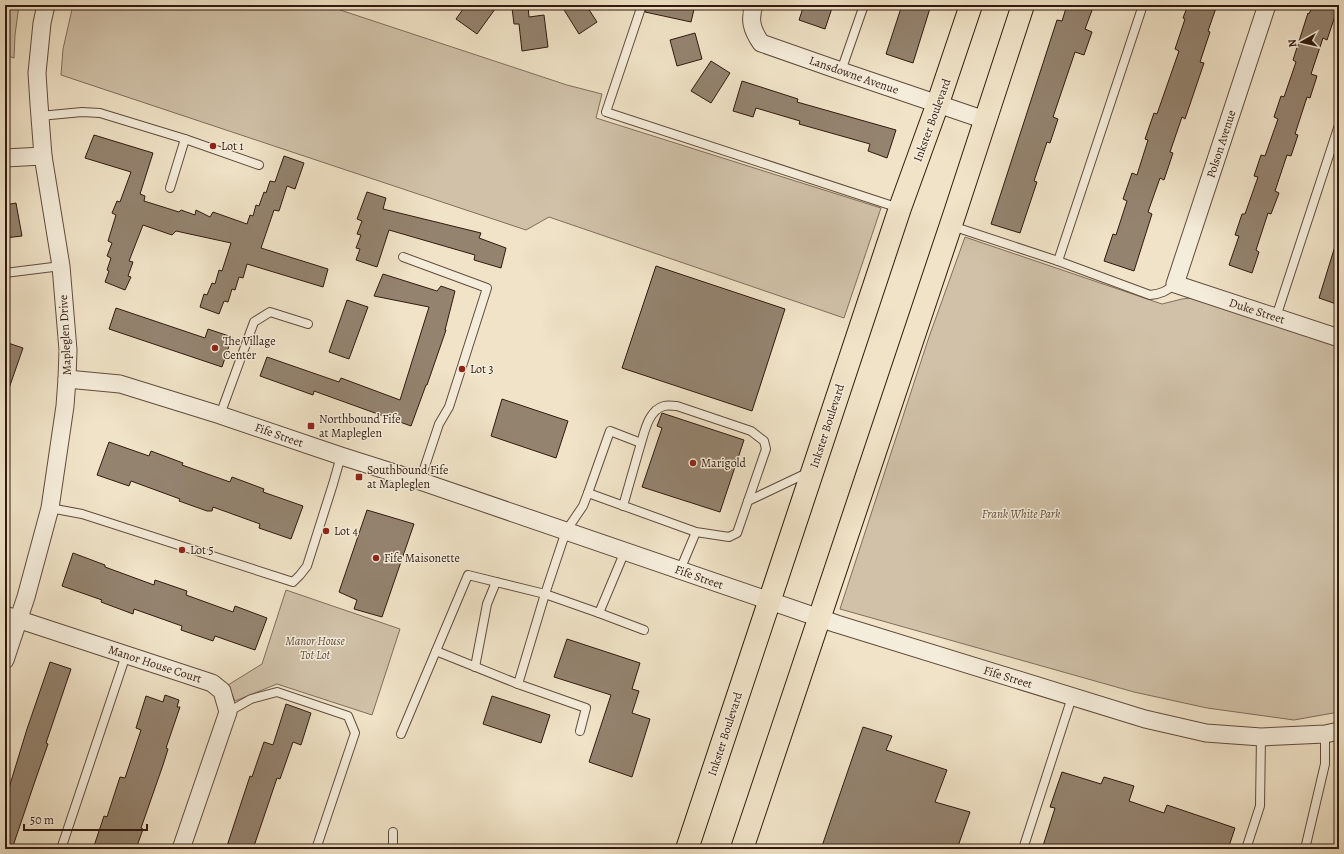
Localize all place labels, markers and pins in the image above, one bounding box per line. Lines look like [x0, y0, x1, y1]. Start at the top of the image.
place label: Lot 1 [221, 138, 244, 154]
marker: Lot 1 [208, 141, 218, 151]
place label: The Village Center [223, 333, 276, 363]
marker: The Village Center [210, 343, 220, 353]
place label: Lot 3 [470, 361, 493, 377]
marker: Lot 3 [457, 364, 467, 374]
place label: Northbound Fife at Mapleglen [319, 411, 401, 441]
marker: Northbound Fife at Mapleglen [306, 421, 316, 431]
place label: Marigold [701, 455, 747, 471]
marker: Marigold [688, 458, 698, 468]
place label: Southbound Fife at Mapleglen [367, 462, 448, 492]
marker: Southbound Fife at Mapleglen [354, 472, 364, 482]
place label: Lot 4 [334, 523, 358, 539]
marker: Lot 4 [321, 526, 331, 536]
place label: Lot 5 [190, 542, 214, 558]
marker: Lot 5 [177, 545, 187, 555]
place label: Fife Maisonette [384, 550, 460, 566]
marker: Fife Maisonette [371, 553, 381, 563]

